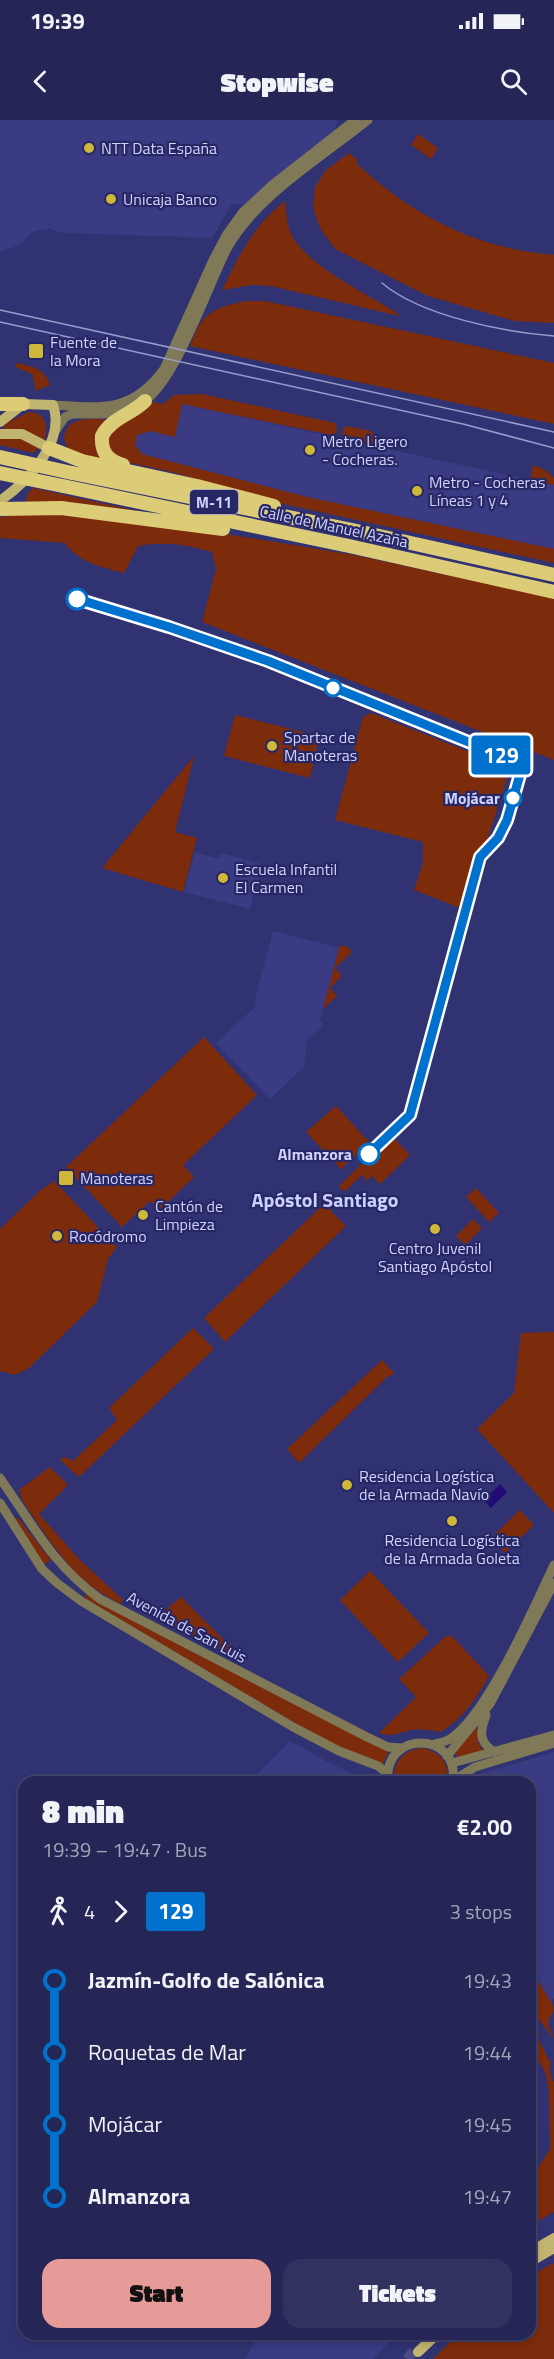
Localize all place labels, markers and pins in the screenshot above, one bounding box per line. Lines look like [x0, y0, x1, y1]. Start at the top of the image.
place label: NTT Data España [101, 136, 217, 160]
marker: NTT Data España [82, 141, 96, 155]
place label: Unicaja Banco [123, 187, 217, 211]
marker: Unicaja Banco [104, 192, 118, 206]
place label: Fuente de la Mora [50, 330, 117, 372]
marker: Fuente de la Mora [27, 342, 45, 360]
place label: Metro Ligero - Cocheras. [322, 429, 408, 471]
marker: Metro Ligero - Cocheras. [303, 443, 317, 457]
place label: Metro - Cocheras Líneas 1 y 4 [429, 470, 546, 512]
marker: Metro - Cocheras Líneas 1 y 4 [410, 484, 424, 498]
unlabelled marker [66, 588, 88, 610]
unlabelled marker [324, 679, 342, 697]
place label: Spartac de Manoteras [284, 725, 357, 767]
marker: Spartac de Manoteras [265, 739, 279, 753]
place label: Mojácar [444, 786, 500, 810]
marker: Mojácar [504, 789, 522, 807]
place label: Escuela Infantil El Carmen [235, 857, 337, 899]
marker: Escuela Infantil El Carmen [216, 871, 230, 885]
place label: Almanzora [278, 1142, 352, 1166]
marker: Almanzora [358, 1143, 380, 1165]
place label: Manoteras [80, 1166, 153, 1190]
marker: Manoteras [57, 1169, 75, 1187]
place label: Cantón de Limpieza [155, 1194, 223, 1236]
marker: Cantón de Limpieza [136, 1208, 150, 1222]
marker: Centro Juvenil Santiago Apóstol [428, 1222, 442, 1236]
place label: Rocódromo [69, 1224, 147, 1248]
marker: Rocódromo [50, 1229, 64, 1243]
place label: Centro Juvenil Santiago Apóstol [378, 1236, 492, 1278]
place label: Residencia Logística de la Armada Navío [359, 1464, 494, 1506]
marker: Residencia Logística de la Armada Navío [340, 1478, 354, 1492]
marker: Residencia Logística de la Armada Goleta [445, 1514, 459, 1528]
place label: Residencia Logística de la Armada Goleta [384, 1528, 520, 1570]

